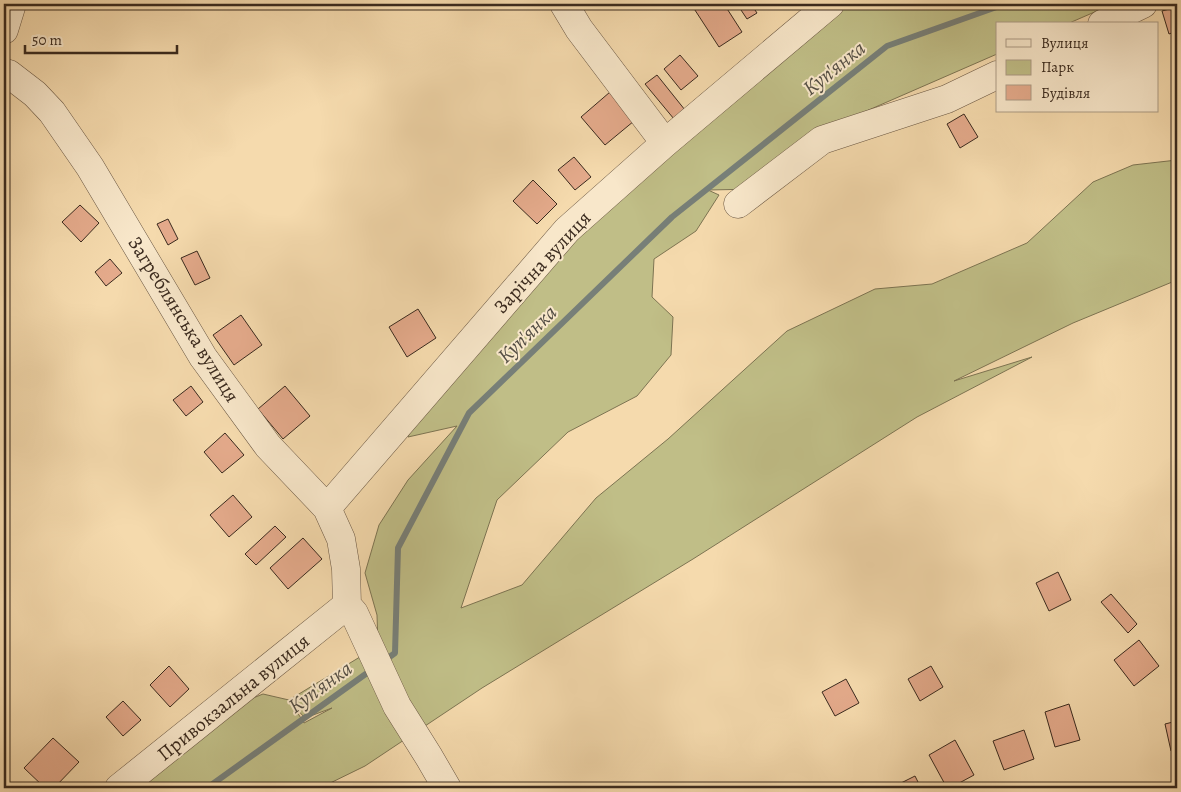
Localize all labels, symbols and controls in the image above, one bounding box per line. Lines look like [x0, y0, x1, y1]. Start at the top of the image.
scale bar [25, 22, 178, 54]
legend [996, 22, 1158, 112]
text: 50 m [32, 30, 62, 50]
text: Вулиця [1041, 33, 1088, 53]
water label: Куп'янка [797, 34, 871, 102]
text: Парк [1041, 57, 1074, 77]
text: Будівля [1041, 83, 1090, 103]
street label: Зарічна вулиця [488, 205, 597, 320]
street label: Загреблянська вулиця [122, 231, 246, 407]
water label: Куп'янка [491, 298, 563, 369]
street label: Привокзальна вулиця [151, 628, 315, 767]
water label: Куп'янка [282, 654, 358, 720]

